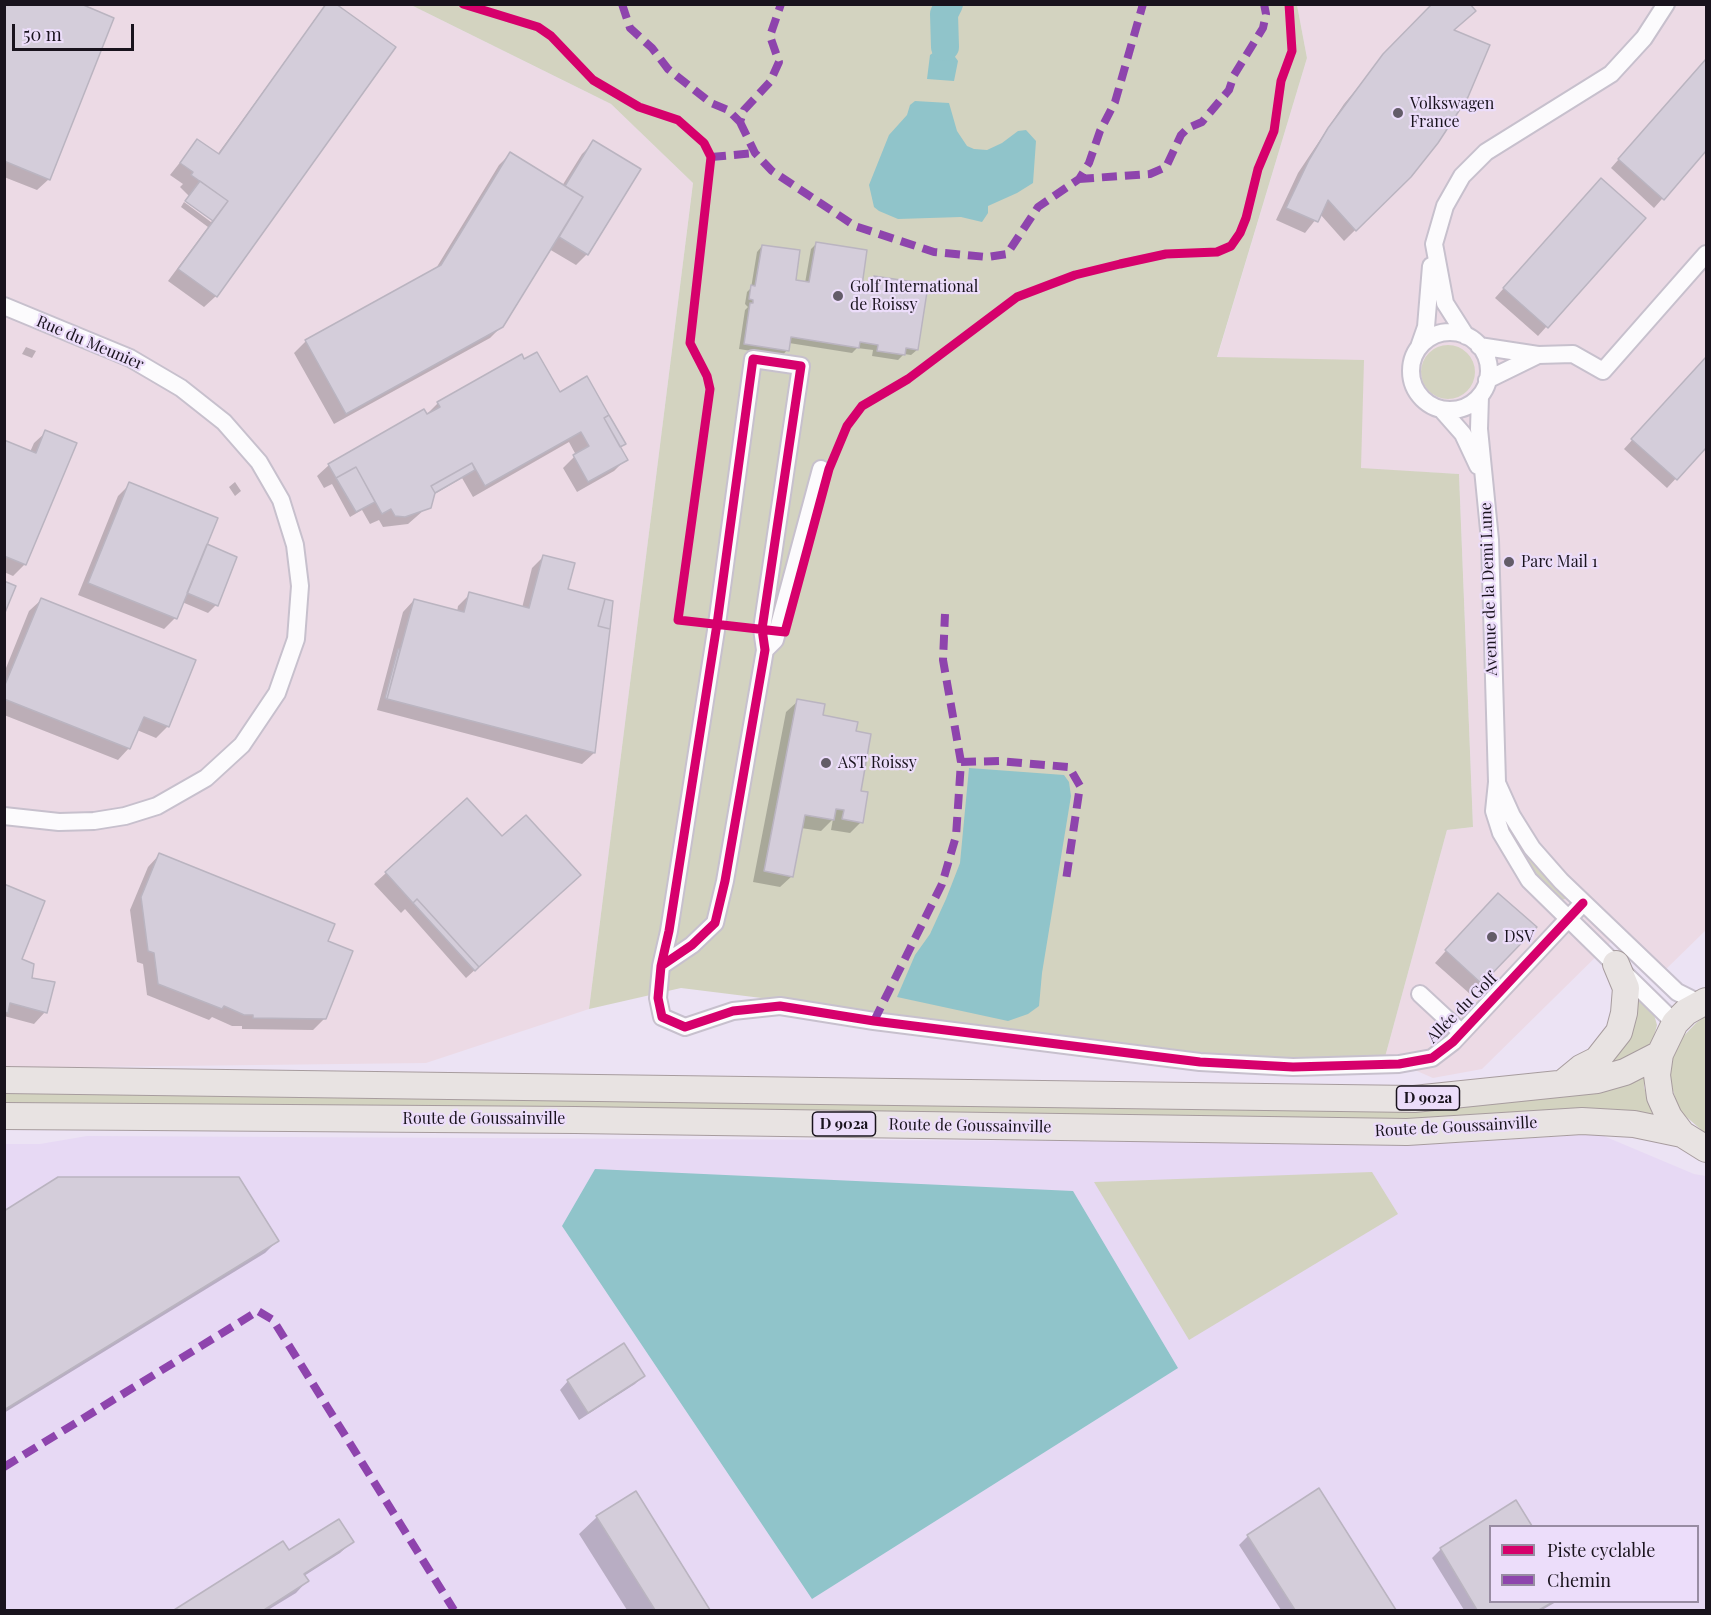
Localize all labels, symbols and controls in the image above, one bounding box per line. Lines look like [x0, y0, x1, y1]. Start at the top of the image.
scale bar [15, 12, 136, 50]
text: 50 m [23, 22, 62, 46]
place label: Volkswagen France [1410, 94, 1494, 132]
marker: Volkswagen France [1391, 106, 1405, 120]
place label: Golf International de Roissy [850, 277, 978, 315]
marker: Golf International de Roissy [831, 289, 845, 303]
street label: Rue du Meunier [33, 312, 147, 374]
street label: Avenue de la Demi Lune [1476, 502, 1502, 676]
place label: Parc Mail 1 [1521, 552, 1598, 572]
marker: Parc Mail 1 [1502, 555, 1516, 569]
place label: AST Roissy [838, 753, 917, 773]
marker: AST Roissy [819, 756, 833, 770]
place label: DSV [1504, 927, 1534, 947]
marker: DSV [1485, 930, 1499, 944]
street label: Allée du Golf [1423, 969, 1501, 1047]
road number: D 902a [1396, 1086, 1460, 1110]
street label: Route de Goussainville [403, 1109, 565, 1129]
road number: D 902a [812, 1112, 876, 1136]
street label: Route de Goussainville [1374, 1113, 1538, 1141]
street label: Route de Goussainville [888, 1115, 1052, 1137]
legend [1489, 1525, 1699, 1603]
text: Piste cyclable [1547, 1538, 1655, 1562]
text: Chemin [1547, 1568, 1611, 1592]

